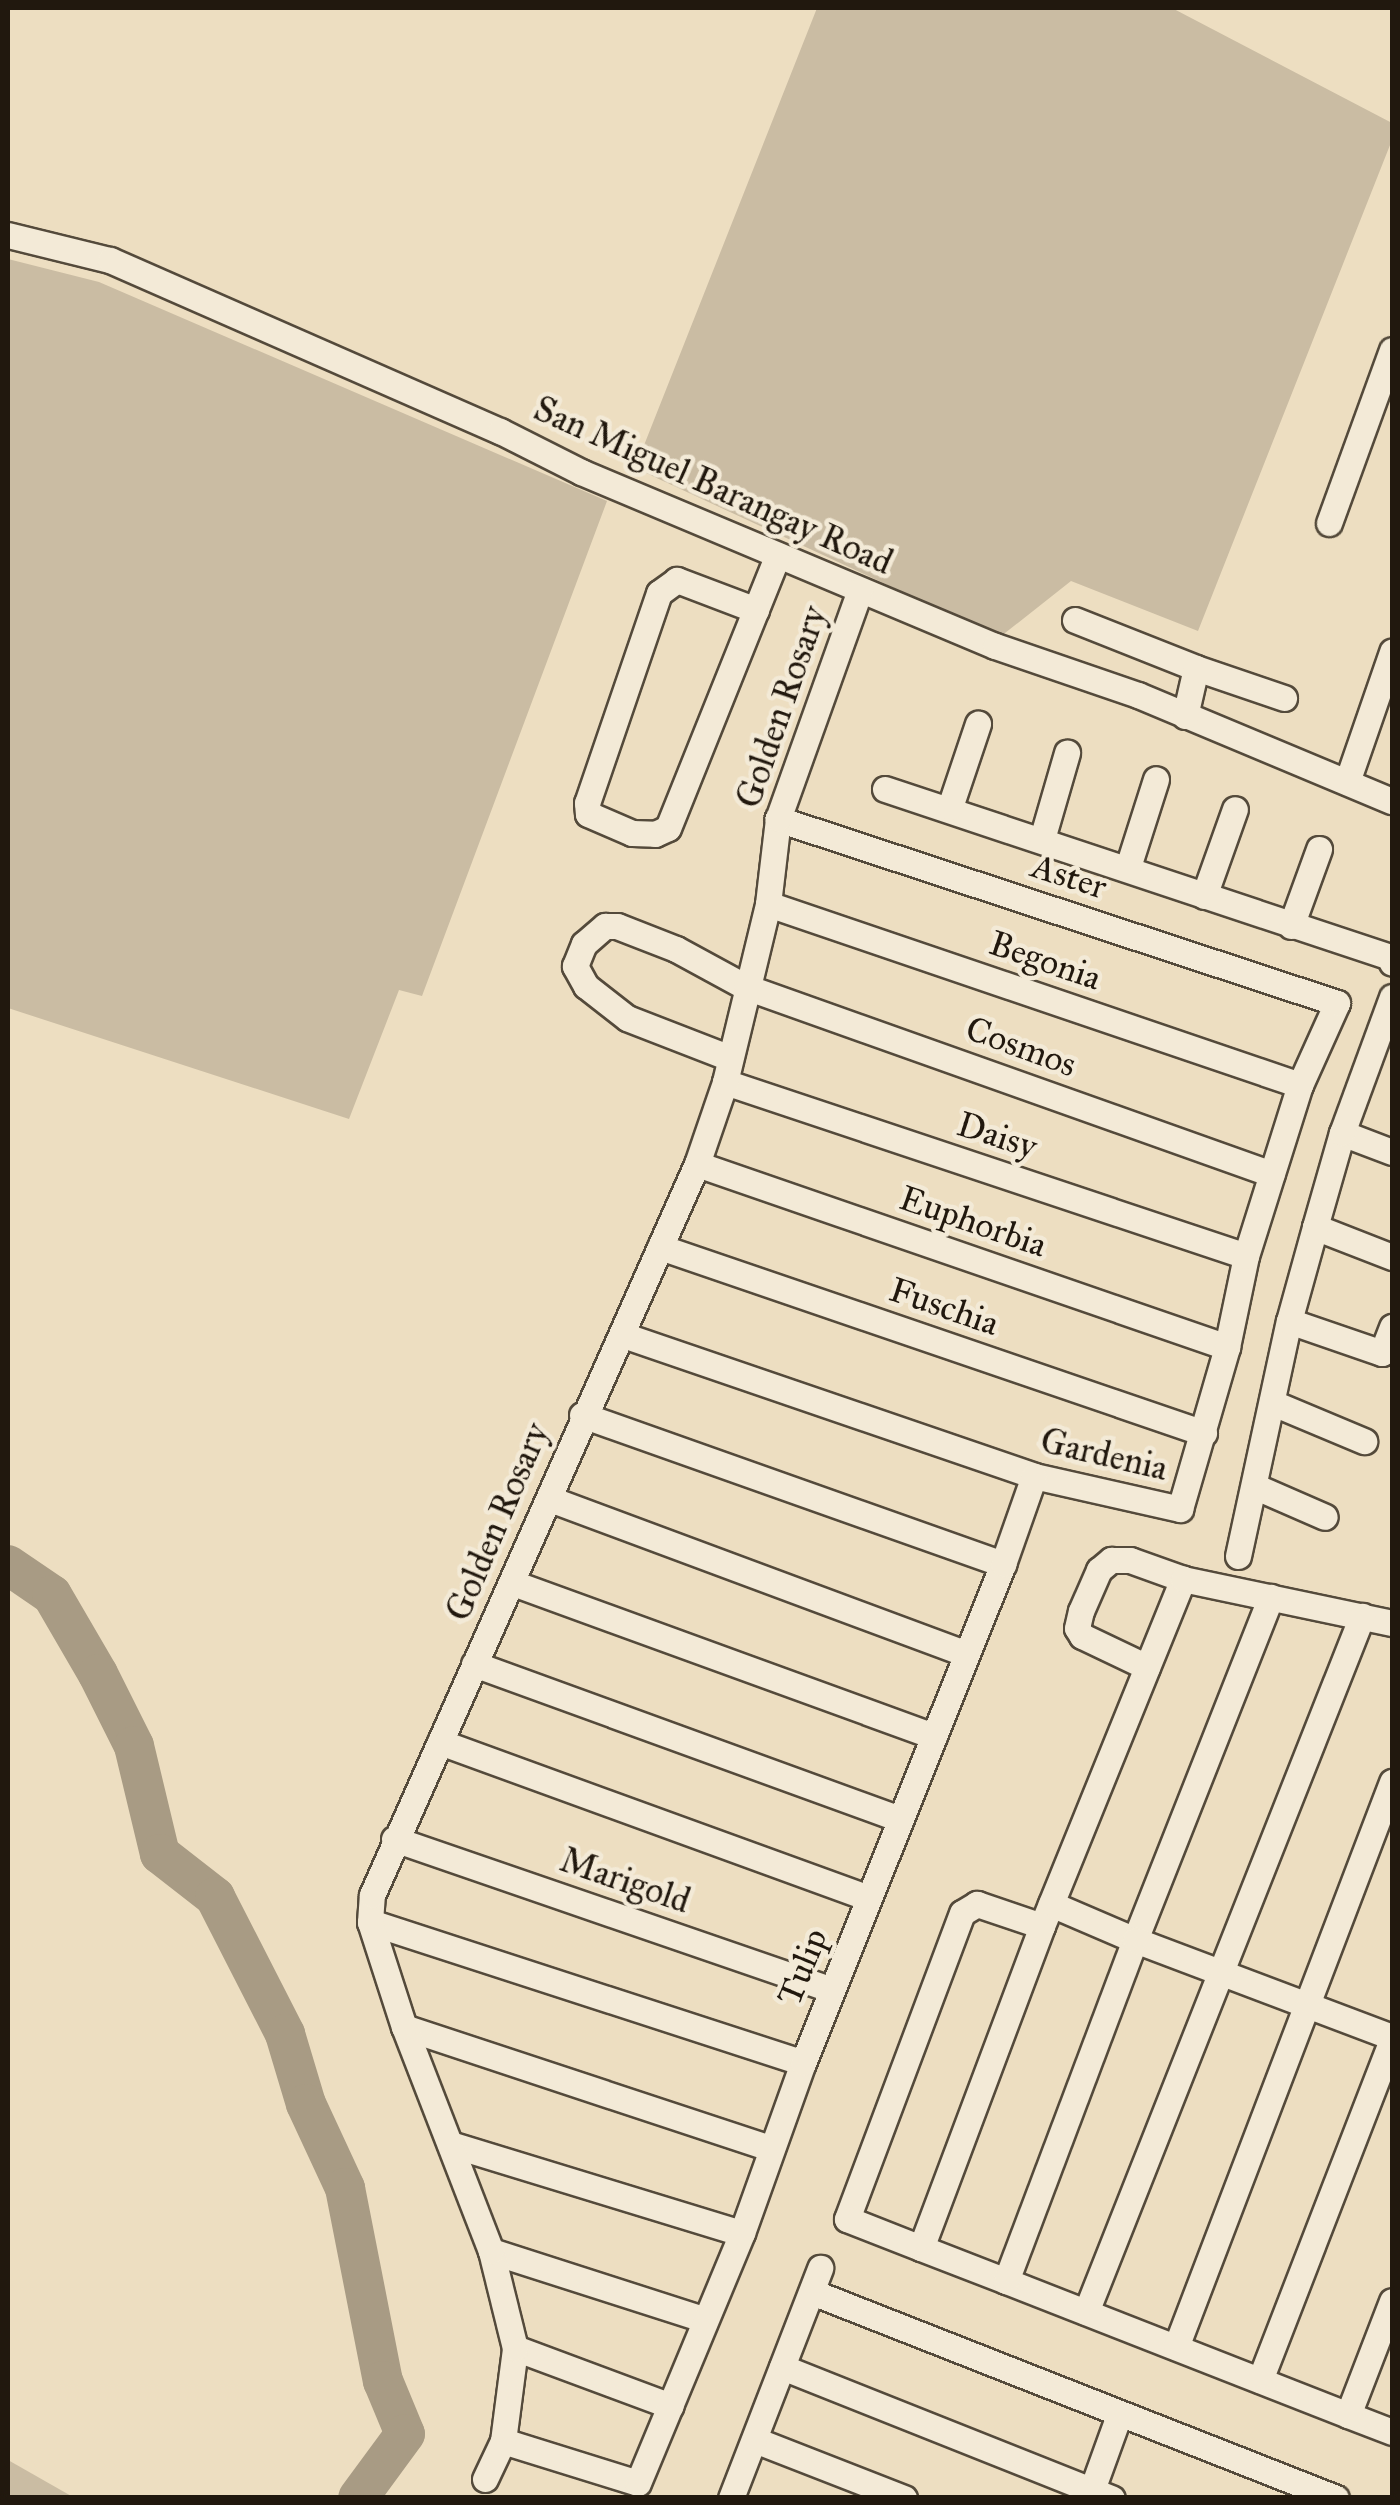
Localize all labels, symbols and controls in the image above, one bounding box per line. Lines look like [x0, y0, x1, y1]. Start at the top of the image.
street label: San Miguel Barangay Road [527, 388, 899, 584]
street label: Golden Rosary [728, 601, 836, 813]
street label: Aster [1026, 845, 1112, 909]
street label: Begonia [984, 922, 1106, 1000]
street label: Cosmos [960, 1008, 1082, 1086]
street label: Daisy [952, 1103, 1042, 1169]
street label: Euphorbia [894, 1177, 1052, 1267]
street label: Fuschia [884, 1269, 1004, 1345]
street label: Golden Rosary [438, 1417, 558, 1627]
street label: Gardenia [1037, 1420, 1171, 1490]
street label: Marigold [555, 1839, 695, 1923]
street label: Tulip [769, 1923, 837, 2011]

